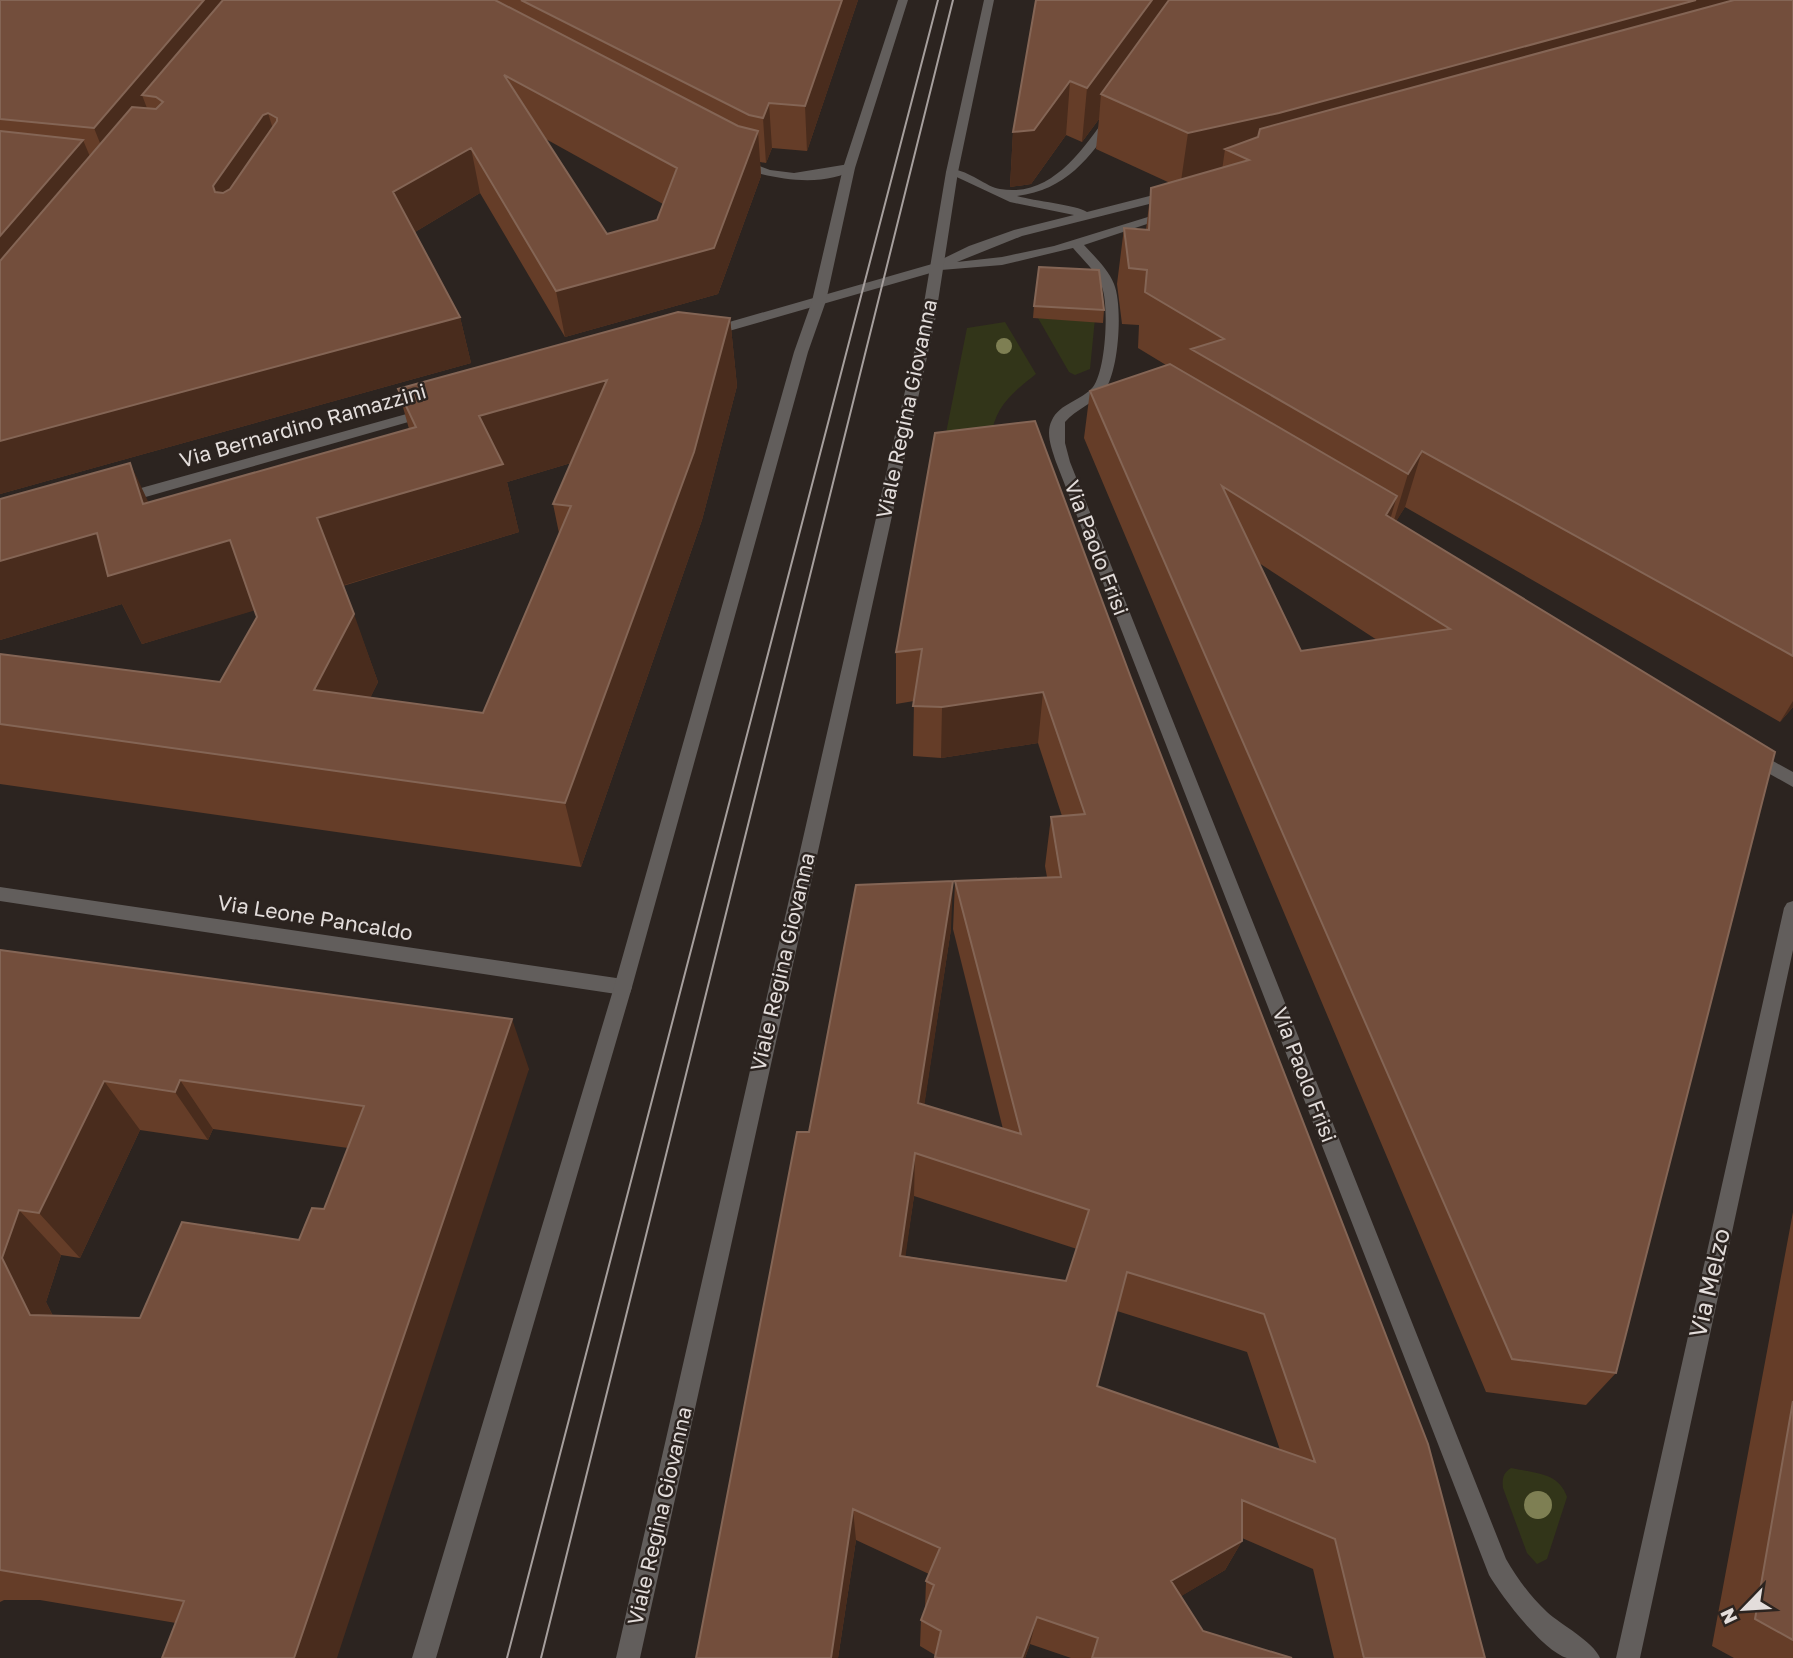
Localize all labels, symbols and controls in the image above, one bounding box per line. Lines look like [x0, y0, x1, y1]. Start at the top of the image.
street label: Viale Regina Giovanna [870, 297, 942, 521]
street label: Via Bernardino Ramazzini [176, 377, 429, 473]
street label: Via Paolo Frisi [1059, 477, 1135, 619]
street label: Viale Regina Giovanna [744, 850, 820, 1074]
street label: Via Leone Pancaldo [216, 889, 415, 945]
street label: Via Paolo Frisi [1267, 1004, 1343, 1146]
street label: Via Melzo [1682, 1225, 1735, 1340]
street label: Viale Regina Giovanna [621, 1404, 697, 1628]
north arrow [1709, 1574, 1779, 1644]
text: N [1715, 1605, 1742, 1628]

